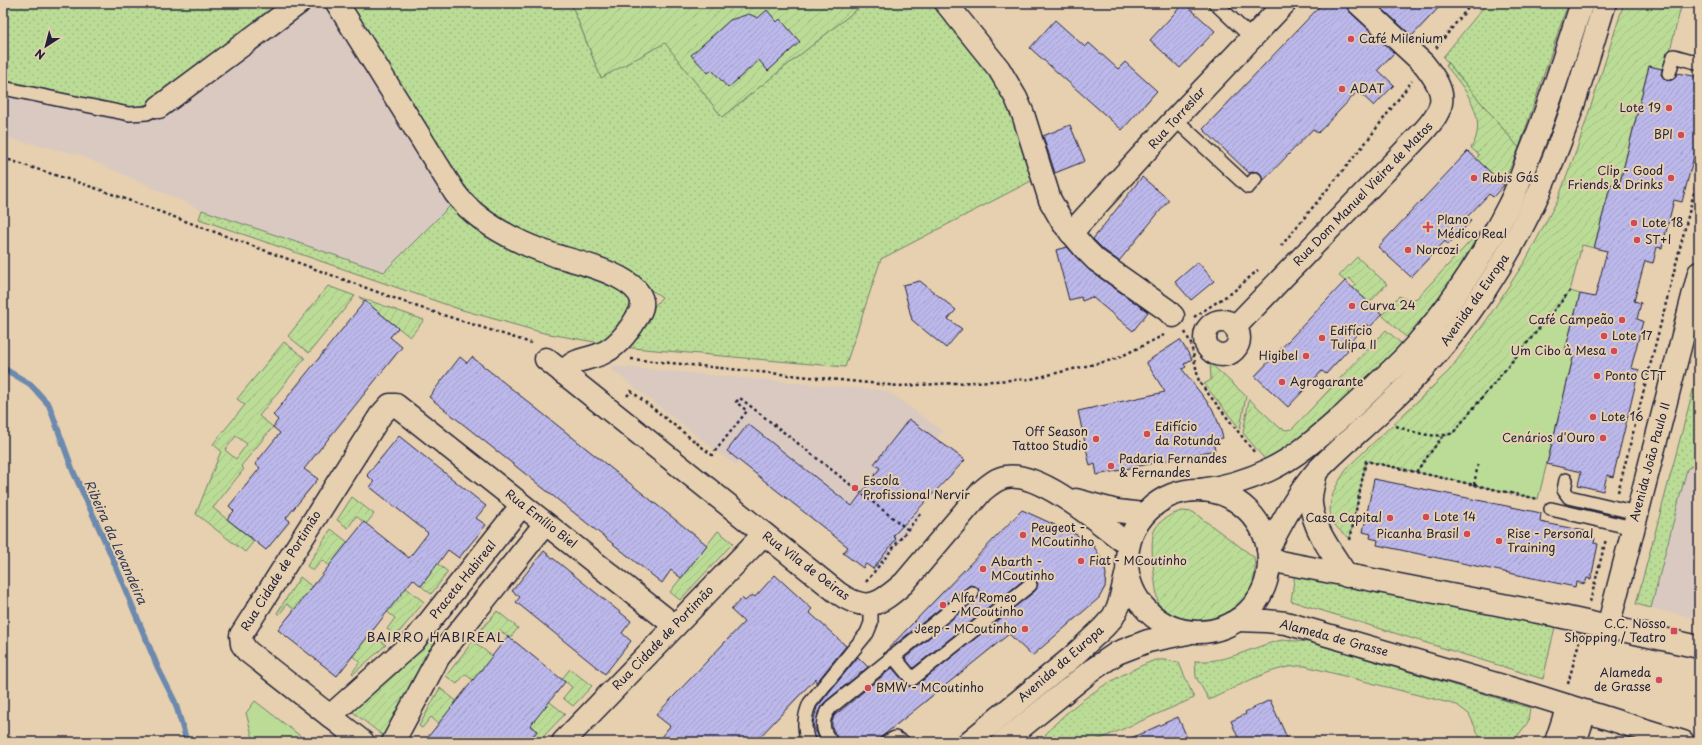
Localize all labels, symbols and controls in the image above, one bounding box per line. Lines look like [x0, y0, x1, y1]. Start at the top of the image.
north arrow [26, 26, 66, 66]
place label: Café Milenium [1359, 29, 1443, 47]
marker: Café Milenium [1346, 34, 1356, 44]
text: N [31, 45, 48, 64]
place label: ADAT [1350, 79, 1385, 97]
street label: Rua Torreslar [1143, 82, 1209, 152]
marker: ADAT [1337, 84, 1347, 94]
place label: Lote 19 [1619, 98, 1661, 116]
marker: Lote 19 [1664, 103, 1674, 113]
street label: Rua Dom Manuel Vieira de Matos [1288, 117, 1437, 269]
place label: BPI [1654, 125, 1673, 143]
marker: BPI [1676, 130, 1686, 140]
place label: Clip - Good Friends & Drinks [1568, 161, 1664, 193]
place label: Rubis Gás [1482, 168, 1539, 186]
marker: Rubis Gás [1469, 173, 1479, 183]
marker: Clip - Good Friends & Drinks [1666, 173, 1676, 183]
place label: Plano Médico Real [1437, 210, 1507, 242]
place label: Lote 18 [1642, 213, 1684, 231]
marker: Lote 18 [1629, 218, 1639, 228]
marker: Plano Médico Real [1422, 221, 1434, 233]
place label: ST+I [1645, 230, 1671, 248]
marker: ST+I [1632, 235, 1642, 245]
place label: Norcozi [1416, 240, 1459, 258]
marker: Norcozi [1403, 245, 1413, 255]
street label: Avenida da Europa [1436, 249, 1513, 349]
place label: Curva 24 [1360, 296, 1416, 314]
marker: Curva 24 [1347, 301, 1357, 311]
place label: Café Campeão [1529, 310, 1614, 328]
marker: Café Campeão [1617, 315, 1627, 325]
place label: Edifício Tulipa II [1330, 321, 1377, 353]
place label: Lote 17 [1612, 326, 1653, 344]
marker: Lote 17 [1599, 331, 1609, 341]
marker: Edifício Tulipa II [1317, 333, 1327, 343]
place label: Um Cibo à Mesa [1510, 341, 1607, 359]
place label: Higibel [1259, 346, 1298, 364]
marker: Um Cibo à Mesa [1609, 346, 1619, 356]
marker: Higibel [1301, 351, 1311, 361]
place label: Ponto CTT [1605, 366, 1667, 384]
marker: Ponto CTT [1592, 371, 1602, 381]
place label: Agrogarante [1290, 372, 1364, 390]
marker: Agrogarante [1277, 377, 1287, 387]
street label: Avenida João Paulo II [1624, 400, 1674, 523]
place label: Lote 16 [1601, 407, 1644, 425]
marker: Lote 16 [1588, 412, 1598, 422]
place label: Edifício da Rotunda [1155, 417, 1221, 449]
place label: Off Season Tattoo Studio [1012, 422, 1088, 454]
place label: Cenários d'Ouro [1502, 428, 1595, 446]
marker: Edifício da Rotunda [1142, 429, 1152, 439]
marker: Cenários d'Ouro [1598, 433, 1608, 443]
marker: Off Season Tattoo Studio [1091, 434, 1101, 444]
place label: Padaria Fernandes & Fernandes [1119, 449, 1227, 481]
marker: Padaria Fernandes & Fernandes [1106, 461, 1116, 471]
place label: Escola Profissional Nervir [863, 471, 970, 503]
water label: Ribeira da Levandeira [80, 476, 153, 608]
marker: Escola Profissional Nervir [850, 483, 860, 493]
street label: Rua Emílio Biel [502, 484, 581, 552]
street label: Rua Cidade de Portimão [236, 506, 325, 634]
place label: Lote 14 [1434, 507, 1476, 525]
place label: Casa Capital [1306, 508, 1382, 526]
marker: Lote 14 [1421, 512, 1431, 522]
marker: Casa Capital [1385, 513, 1395, 523]
place label: Peugeot - MCoutinho [1031, 518, 1094, 550]
place label: Picanha Brasil [1376, 524, 1459, 542]
place label: Rise - Personal Training [1507, 524, 1593, 556]
street label: Rua Vila de Oeiras [759, 526, 854, 604]
marker: Picanha Brasil [1462, 529, 1472, 539]
marker: Peugeot - MCoutinho [1018, 530, 1028, 540]
street label: Praceta Habireal [425, 536, 500, 623]
marker: Rise - Personal Training [1494, 536, 1504, 546]
place label: Fiat - MCoutinho [1089, 551, 1187, 569]
place label: Abarth - MCoutinho [991, 552, 1054, 584]
marker: Fiat - MCoutinho [1076, 556, 1086, 566]
marker: Abarth - MCoutinho [978, 564, 988, 574]
street label: Rua Cidade de Portimão [608, 581, 717, 694]
place label: Alfa Romeo - MCoutinho [951, 588, 1024, 620]
marker: Alfa Romeo - MCoutinho [938, 600, 948, 610]
street label: Alameda de Grasse [1278, 614, 1391, 660]
place label: C.C. Nosso Shopping / Teatro [1564, 614, 1666, 646]
place label: Jeep - MCoutinho [914, 619, 1017, 637]
street label: Avenida da Europa [1013, 620, 1108, 706]
marker: Jeep - MCoutinho [1020, 624, 1030, 634]
marker: C.C. Nosso Shopping / Teatro [1669, 626, 1679, 636]
district label: BAIRRO HABIREAL [367, 627, 505, 646]
place label: Alameda de Grasse [1594, 663, 1652, 695]
marker: Alameda de Grasse [1654, 675, 1664, 685]
place label: BMW - MCoutinho [876, 678, 984, 696]
marker: BMW - MCoutinho [863, 683, 873, 693]

